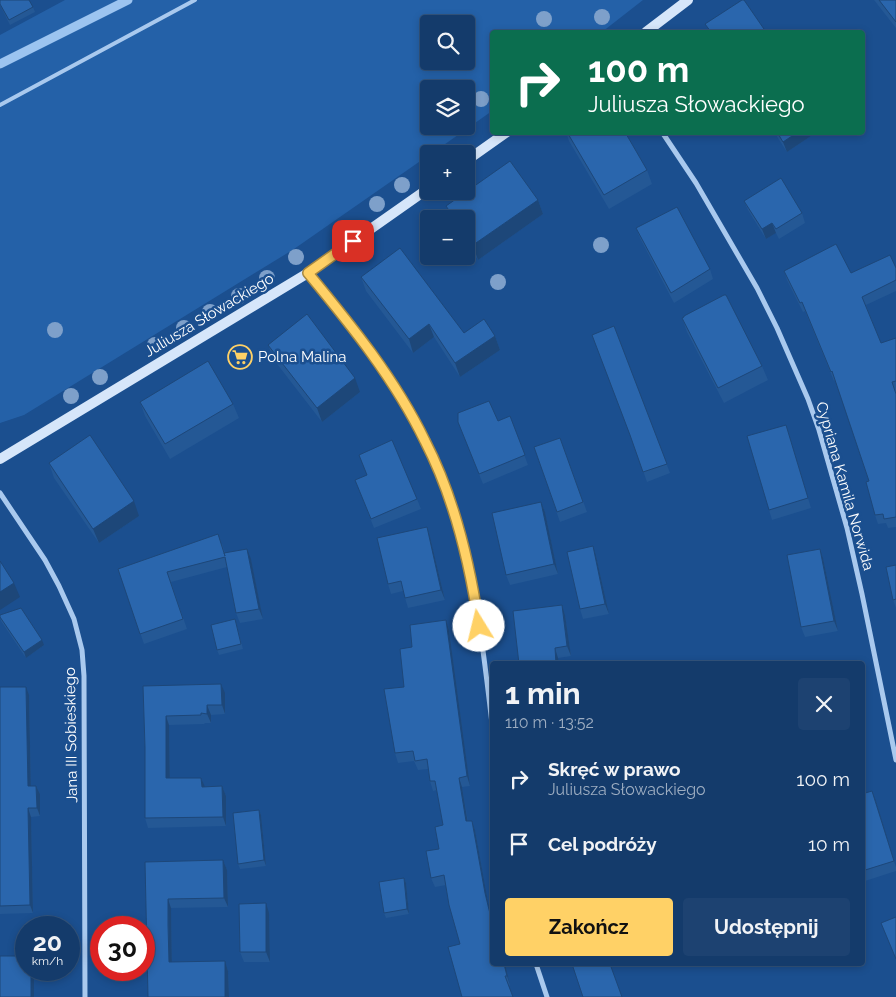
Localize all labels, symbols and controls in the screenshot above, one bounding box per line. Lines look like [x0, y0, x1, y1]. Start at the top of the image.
map controls [420, 15, 475, 265]
button: search [420, 15, 475, 70]
text: 100 m [588, 49, 689, 90]
icon: right [505, 50, 570, 115]
button: layers [420, 80, 475, 135]
text: Juliusza Słowackiego [588, 91, 805, 117]
button: + [420, 145, 475, 200]
button: − [420, 210, 475, 265]
pin [332, 220, 374, 262]
icon: arrive [339, 227, 367, 255]
street label: Juliusza Słowackiego [141, 269, 277, 361]
supermarket icon: Polna Malina [227, 344, 253, 370]
place label: Polna Malina [258, 348, 346, 366]
street label: Cypriana Kamila Norwida [812, 400, 878, 572]
position arrow [452, 599, 504, 651]
street label: Jana III Sobieskiego [61, 667, 81, 803]
text: 1 min [505, 676, 581, 711]
button: close [798, 678, 850, 730]
text: 110 m · 13:52 [505, 713, 594, 732]
text: Skręć w prawo [548, 758, 681, 780]
icon: right [505, 765, 533, 793]
text: 100 m [796, 768, 850, 790]
text: Juliusza Słowackiego [548, 780, 706, 799]
icon: arrive [505, 830, 533, 858]
text: Cel podróży [548, 833, 657, 855]
text: 10 m [808, 833, 850, 855]
button: Zakończ [505, 898, 673, 956]
button: Udostępnij [683, 898, 850, 956]
speed limit sign: 30 [90, 916, 155, 981]
text: 20 [33, 927, 62, 957]
text: km/h [32, 954, 63, 968]

